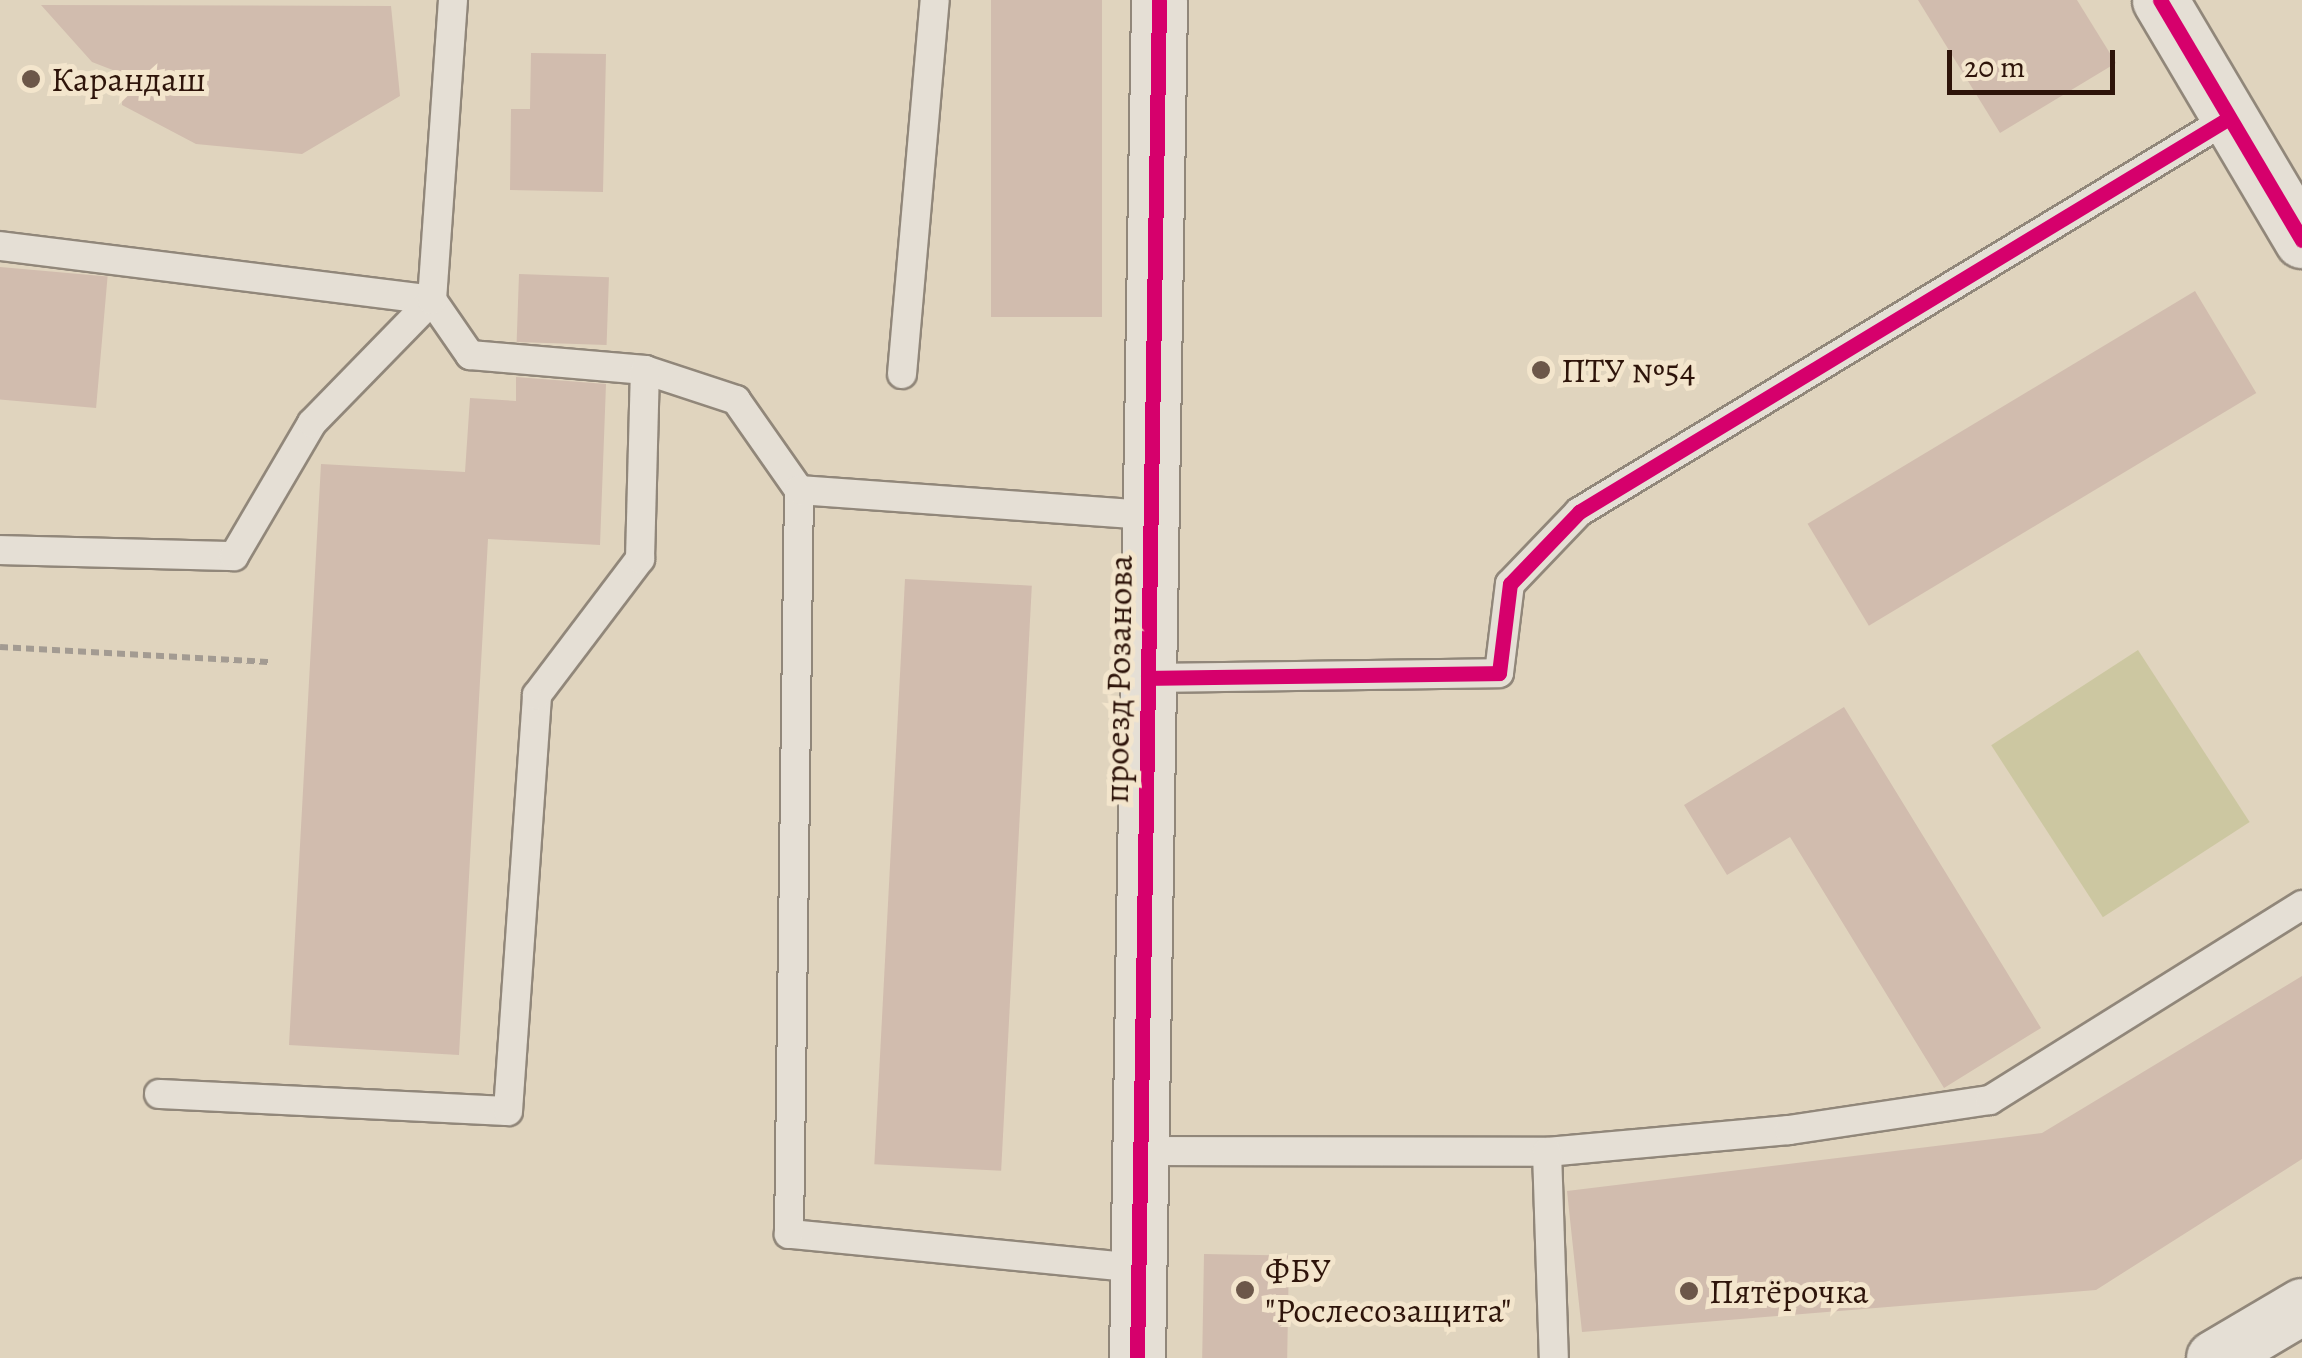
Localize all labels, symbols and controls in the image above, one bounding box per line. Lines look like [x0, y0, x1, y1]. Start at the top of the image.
scale bar [1952, 30, 2120, 92]
text: 20 m [1964, 47, 2025, 87]
place label: Карандаш [51, 58, 206, 100]
marker: Карандаш [20, 68, 42, 90]
place label: ПТУ №54 [1561, 349, 1696, 391]
marker: ПТУ №54 [1530, 359, 1552, 381]
street label: проезд Розанова [1095, 554, 1141, 804]
place label: ФБУ "Рослесозащита" [1265, 1249, 1511, 1331]
place label: Пятёрочка [1709, 1270, 1869, 1312]
marker: ФБУ "Рослесозащита" [1234, 1279, 1256, 1301]
marker: Пятёрочка [1678, 1280, 1700, 1302]

